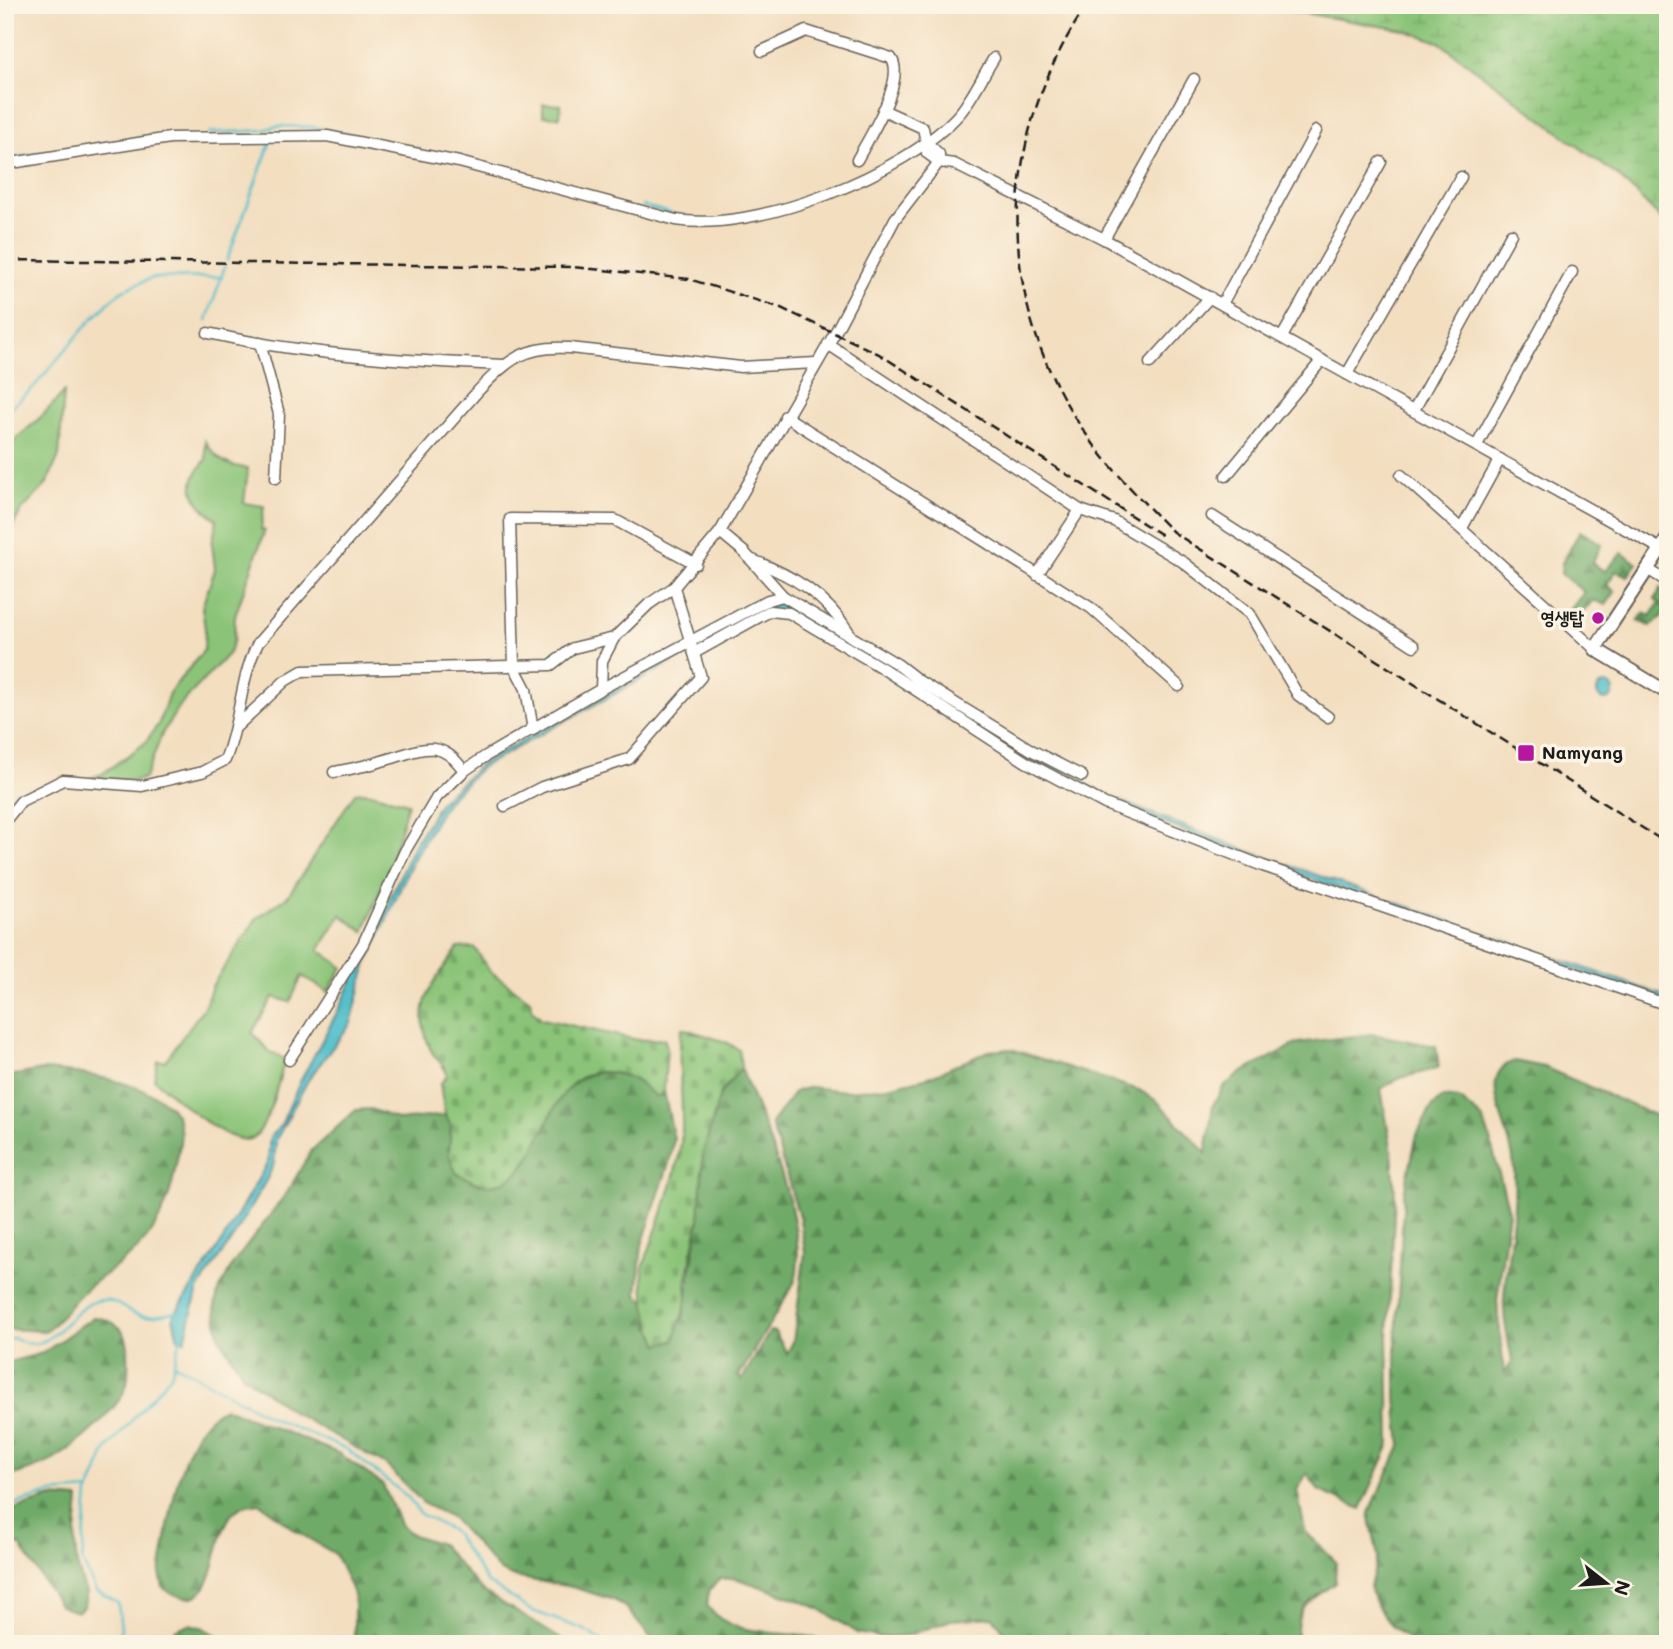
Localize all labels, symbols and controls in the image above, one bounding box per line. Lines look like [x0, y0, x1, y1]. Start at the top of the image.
place label: 영생탑 [1541, 605, 1585, 629]
marker: 영생탑 [1590, 610, 1606, 626]
place label: Namyang [1542, 740, 1623, 764]
marker: Namyang [1516, 743, 1536, 763]
north arrow [1572, 1548, 1642, 1618]
text: N [1609, 1578, 1637, 1599]

